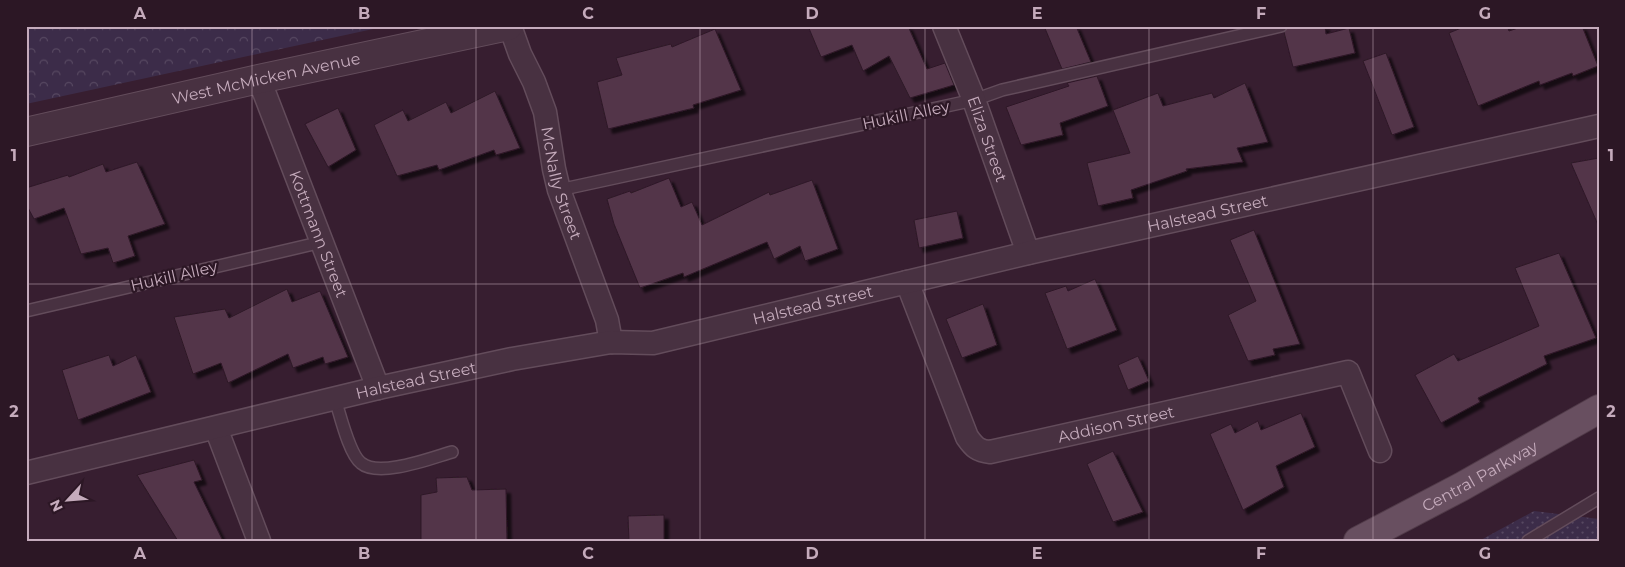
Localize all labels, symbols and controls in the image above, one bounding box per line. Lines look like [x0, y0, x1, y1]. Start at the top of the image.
text: A [133, 4, 147, 23]
text: B [358, 4, 370, 23]
text: C [582, 4, 594, 23]
text: D [805, 4, 819, 23]
text: E [1032, 4, 1042, 23]
text: F [1256, 4, 1266, 23]
text: G [1479, 4, 1491, 23]
street label: West McMicken Avenue [170, 48, 362, 108]
street label: Eliza Street [964, 93, 1012, 185]
street label: Hukill Alley [861, 96, 952, 134]
street label: McNally Street [538, 125, 586, 243]
text: 1 [11, 146, 17, 165]
text: 1 [1608, 146, 1614, 165]
street label: Kottmann Street [286, 168, 352, 301]
street label: Halstead Street [1145, 190, 1270, 236]
street label: Hukill Alley [129, 257, 220, 295]
street label: Halstead Street [751, 281, 875, 328]
street label: Halstead Street [354, 357, 479, 403]
text: 2 [9, 402, 19, 421]
street label: Addison Street [1056, 402, 1176, 446]
text: 2 [1606, 402, 1616, 421]
street label: Central Parkway [1418, 436, 1541, 515]
north arrow [42, 474, 92, 524]
text: N [46, 497, 67, 515]
text: A [133, 544, 147, 563]
text: B [358, 544, 370, 563]
text: C [582, 544, 594, 563]
text: D [805, 544, 819, 563]
text: E [1032, 544, 1042, 563]
text: F [1256, 544, 1266, 563]
text: G [1479, 544, 1491, 563]

